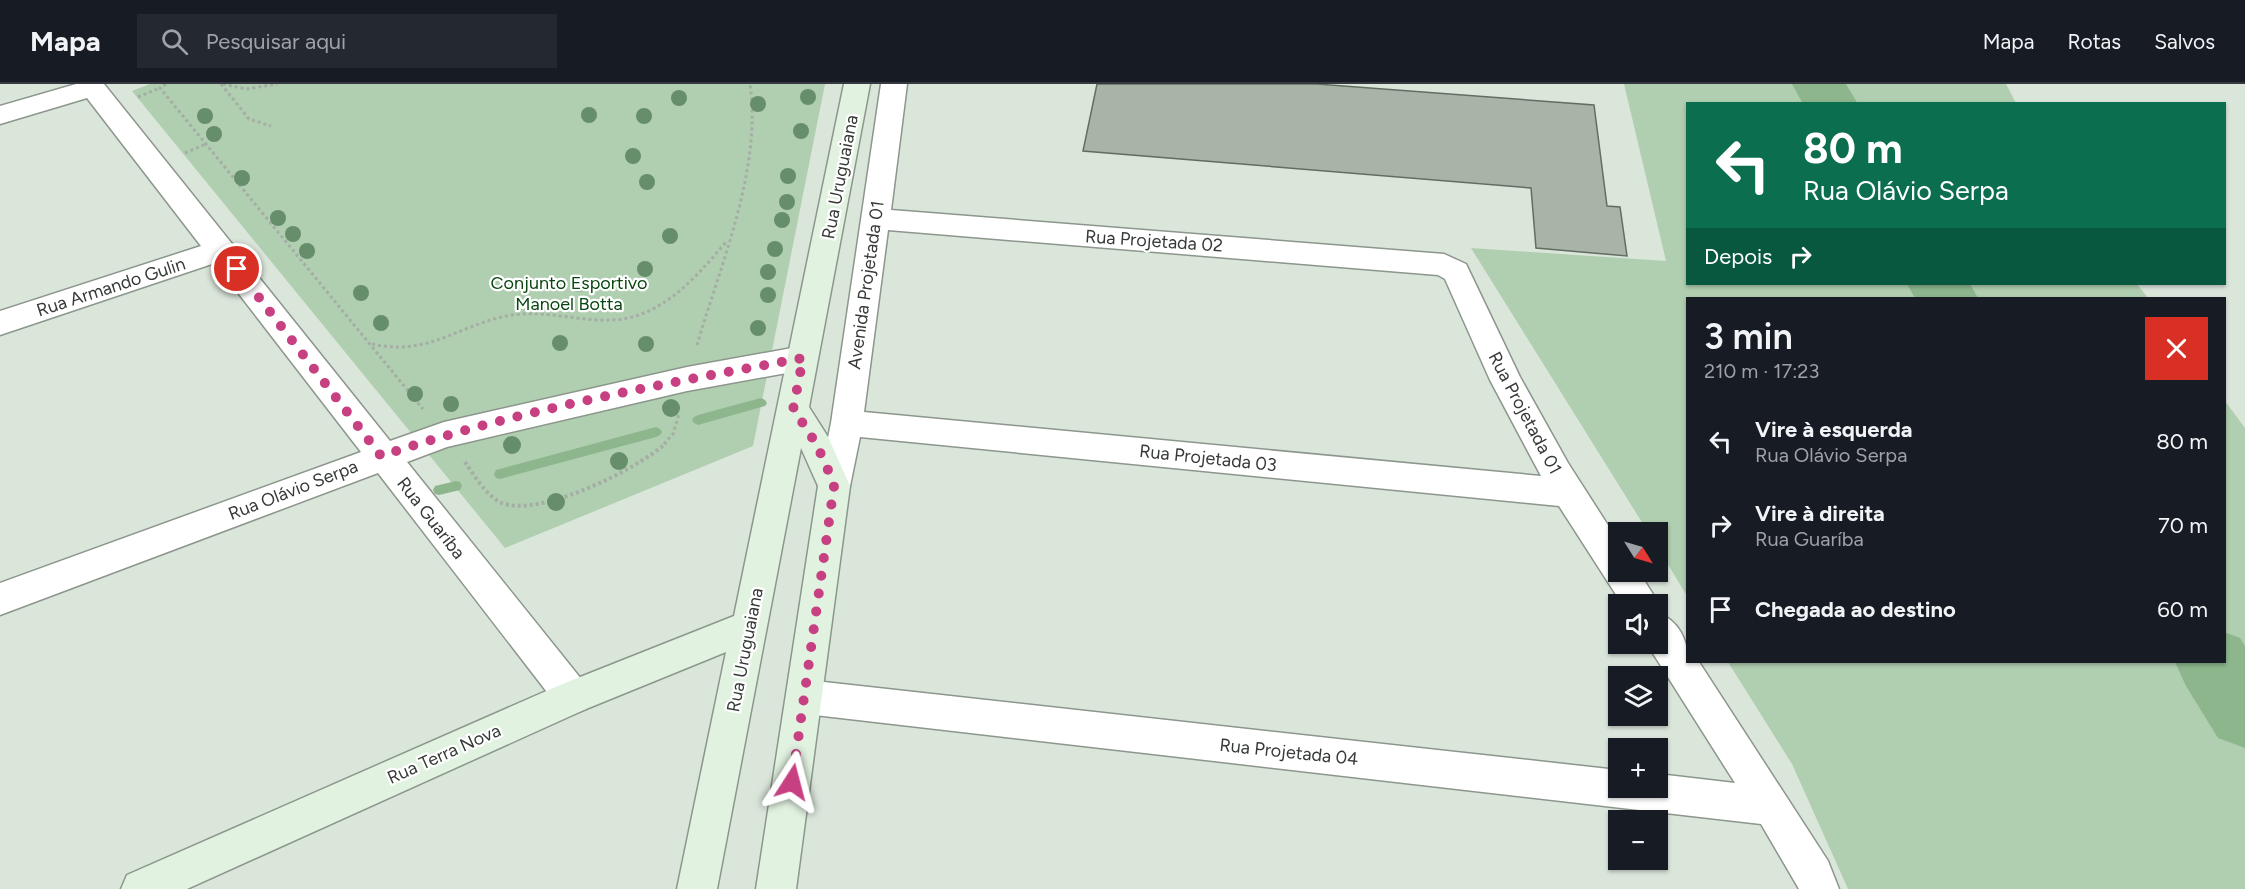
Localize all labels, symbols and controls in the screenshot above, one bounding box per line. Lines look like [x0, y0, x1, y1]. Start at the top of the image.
search box [137, 14, 557, 68]
text: Mapa [30, 24, 101, 58]
icon: search [158, 25, 191, 58]
text: Pesquisar aqui [206, 28, 346, 55]
text: Mapa [1983, 29, 2034, 54]
text: Rotas [2067, 29, 2121, 54]
text: Salvos [2154, 29, 2215, 54]
street label: Rua Uruguaiana [817, 113, 863, 241]
text: 80 m [1803, 123, 1903, 174]
icon: left [1704, 126, 1782, 204]
text: Rua Olávio Serpa [1803, 174, 2009, 207]
street label: Avenida Projetada 01 [843, 199, 889, 371]
street label: Rua Projetada 02 [1084, 225, 1224, 257]
icon: right [1784, 240, 1817, 273]
pin [211, 243, 262, 294]
text: Depois [1704, 243, 1772, 270]
icon: arrive [220, 252, 253, 285]
street label: Rua Armando Gulin [34, 253, 188, 321]
park label: Conjunto Esportivo Manoel Botta [491, 272, 647, 315]
text: 3 min [1704, 315, 1793, 358]
button: close [2145, 317, 2208, 380]
street label: Rua Projetada 01 [1483, 348, 1567, 478]
text: 210 m · 17:23 [1704, 359, 1819, 383]
text: Vire à esquerda [1755, 416, 1913, 443]
icon: left [1704, 425, 1737, 458]
text: 80 m [2156, 428, 2208, 455]
street label: Rua Projetada 03 [1138, 440, 1278, 476]
text: Rua Olávio Serpa [1755, 443, 1907, 467]
street label: Rua Olávio Serpa [225, 455, 361, 525]
street label: Rua Guaríba [392, 473, 470, 563]
text: Vire à direita [1755, 500, 1885, 527]
icon: right [1704, 509, 1737, 542]
text: 70 m [2158, 512, 2208, 539]
north arrow [1608, 522, 1668, 582]
map controls [1608, 522, 1668, 870]
text: Rua Guaríba [1755, 527, 1864, 551]
street label: Rua Uruguaiana [722, 586, 768, 714]
icon: arrive [1704, 593, 1737, 626]
button: sound [1608, 594, 1668, 654]
text: Chegada ao destino [1755, 596, 1956, 623]
text: 60 m [2157, 596, 2208, 623]
button: layers [1608, 666, 1668, 726]
street label: Rua Terra Nova [384, 719, 504, 789]
street label: Rua Projetada 04 [1219, 734, 1359, 770]
button: + [1608, 738, 1668, 798]
position arrow [760, 750, 824, 814]
button: − [1608, 810, 1668, 870]

